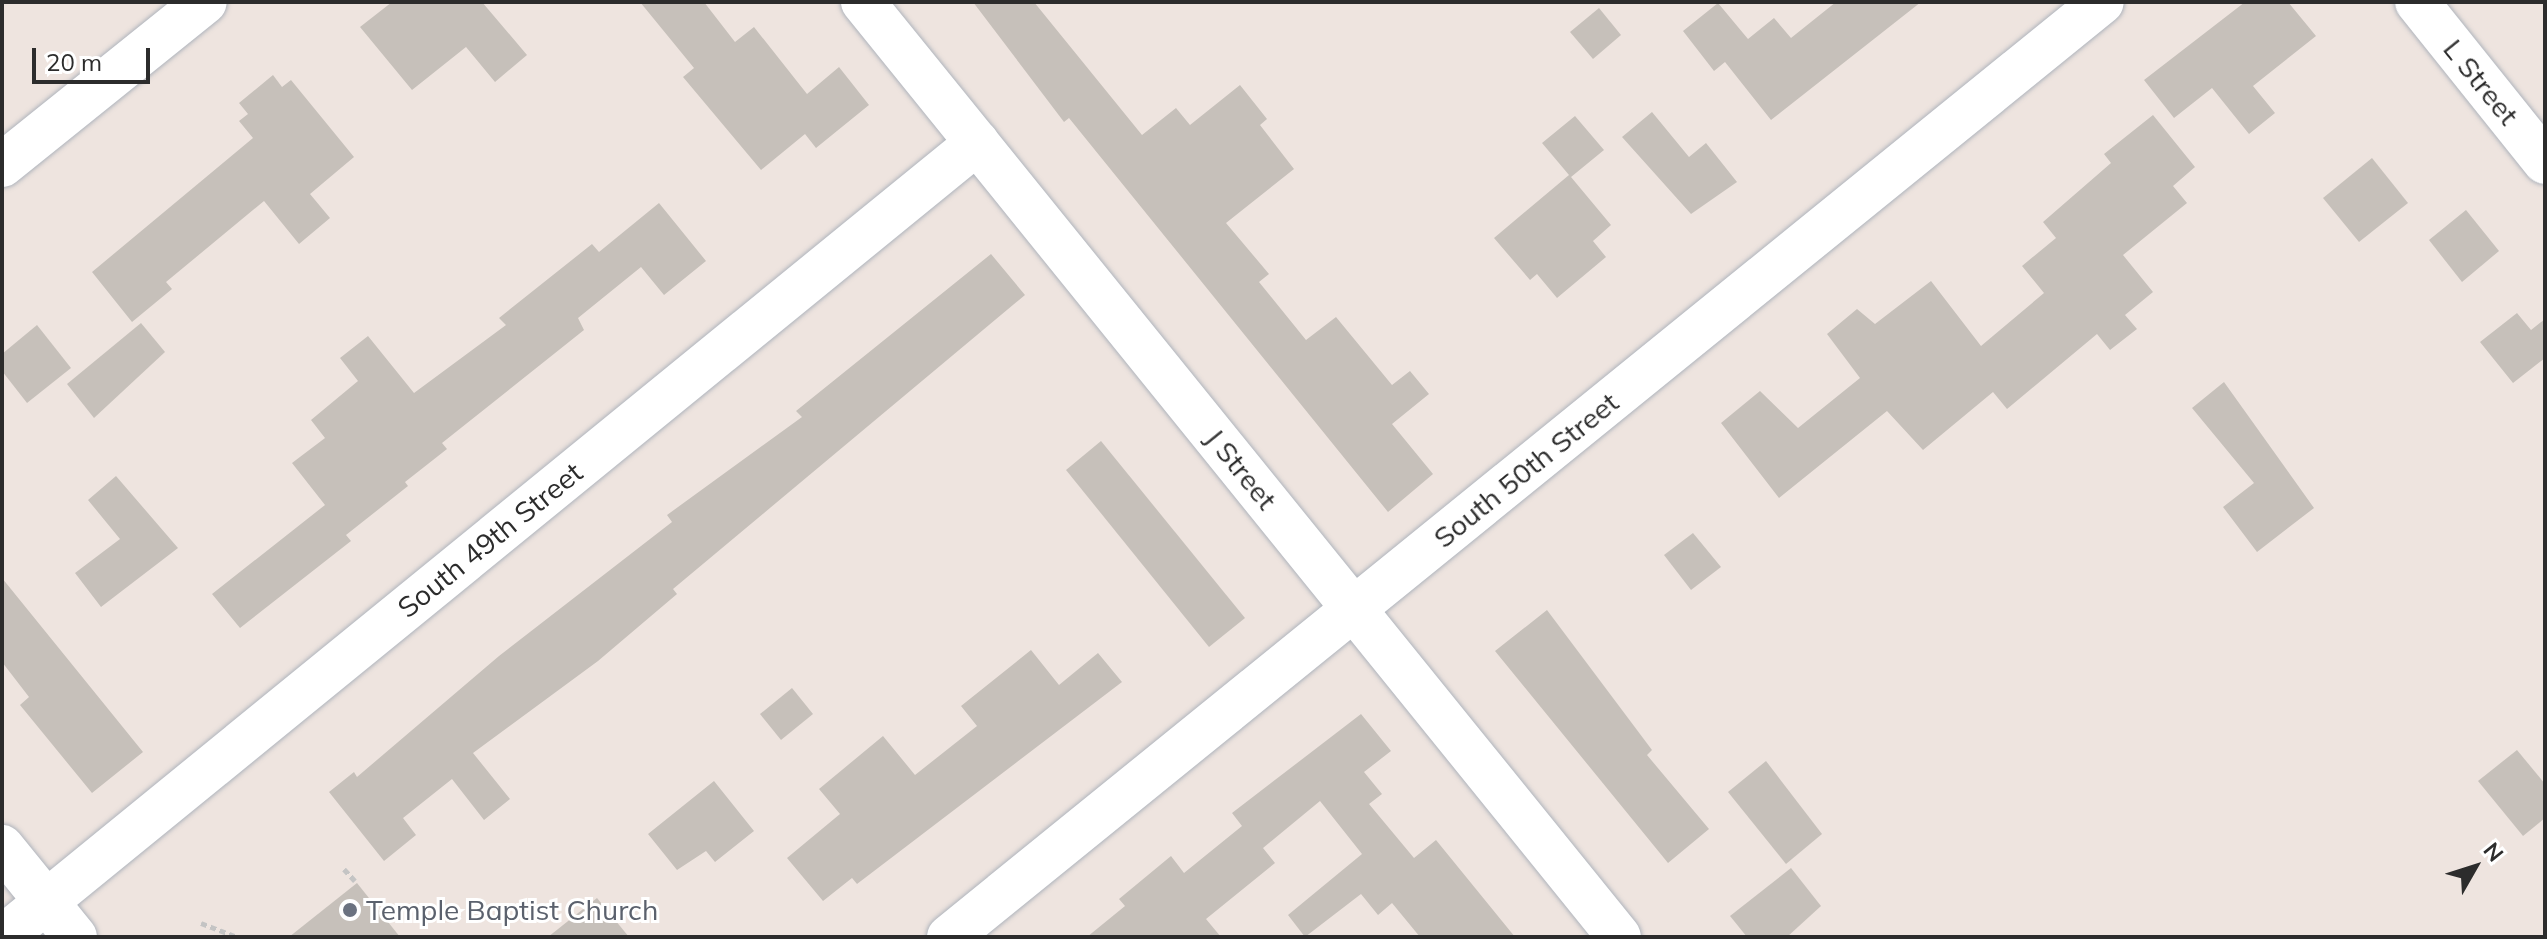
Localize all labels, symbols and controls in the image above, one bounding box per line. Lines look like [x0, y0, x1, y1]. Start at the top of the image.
scale bar [36, 32, 154, 82]
street label: L Street [2436, 33, 2526, 131]
text: 20 m [46, 47, 102, 77]
street label: South 50th Street [1427, 385, 1625, 555]
street label: J Street [1198, 422, 1284, 516]
street label: South 49th Street [391, 455, 589, 625]
north arrow [2435, 827, 2515, 907]
text: N [2478, 837, 2510, 867]
place label: Temple Baptist Church [366, 893, 658, 927]
marker: Temple Baptist Church [341, 901, 359, 919]

